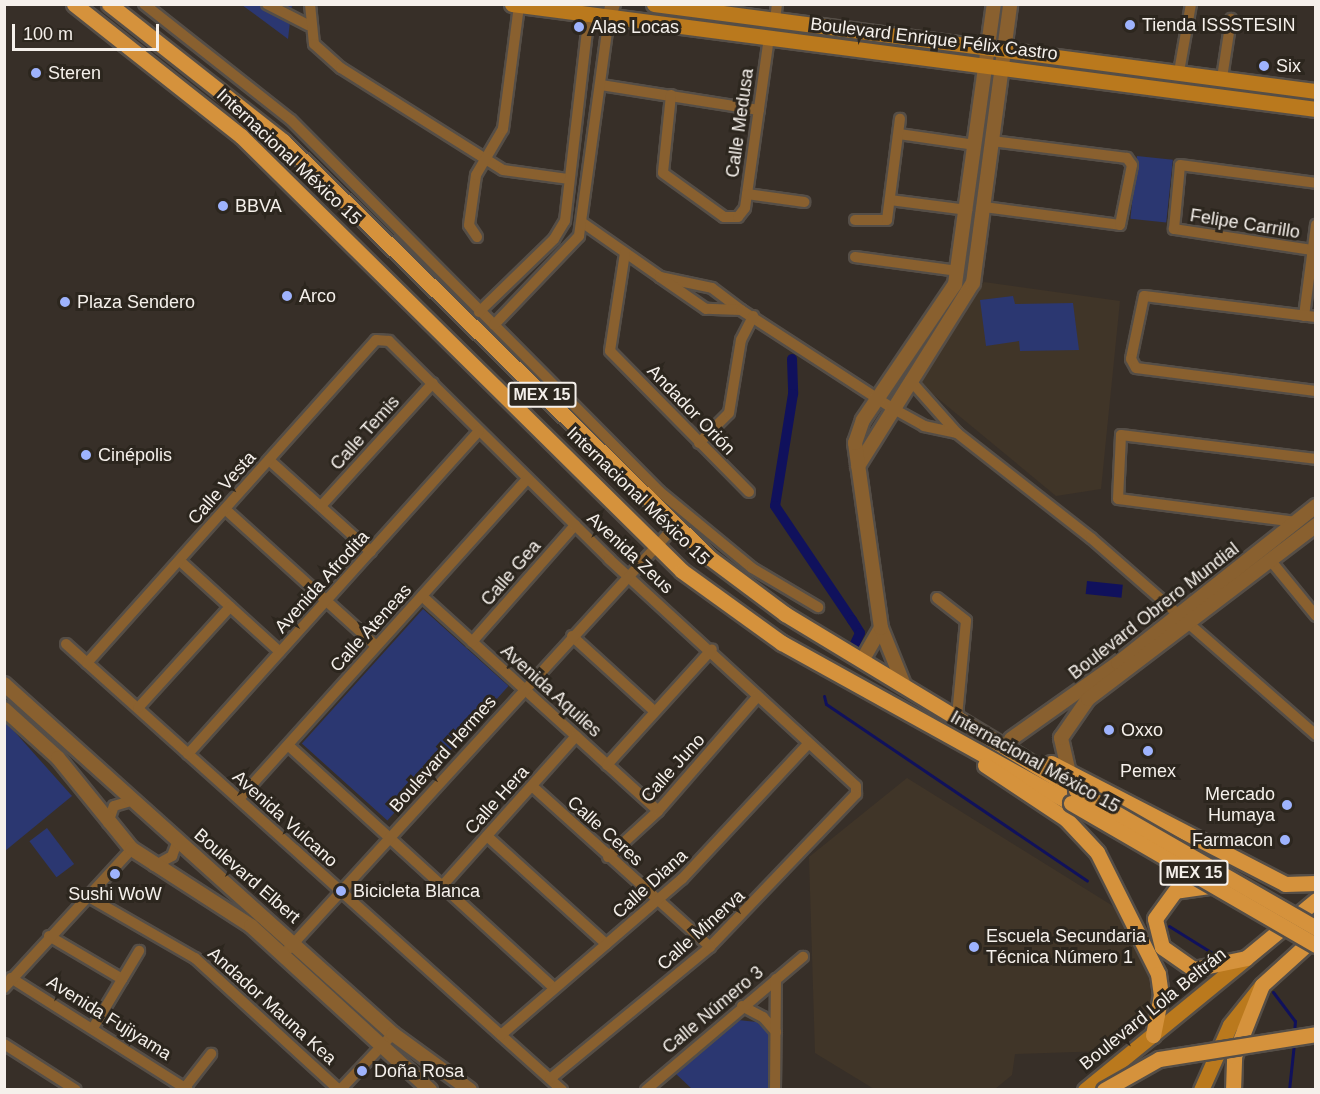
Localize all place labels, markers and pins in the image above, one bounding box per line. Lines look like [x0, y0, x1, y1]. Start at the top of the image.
place label: Tienda ISSSTESIN [1142, 14, 1295, 36]
place label: Alas Locas [591, 16, 679, 38]
marker: Tienda ISSSTESIN [1123, 18, 1137, 32]
marker: Alas Locas [572, 20, 586, 34]
place label: Six [1276, 55, 1301, 77]
marker: Six [1257, 59, 1271, 73]
place label: Steren [48, 62, 101, 84]
marker: Steren [29, 66, 43, 80]
place label: BBVA [235, 195, 282, 217]
marker: BBVA [216, 199, 230, 213]
place label: Arco [299, 285, 336, 307]
marker: Arco [280, 289, 294, 303]
place label: Plaza Sendero [77, 291, 195, 313]
marker: Plaza Sendero [58, 295, 72, 309]
place label: Cinépolis [98, 444, 172, 466]
marker: Cinépolis [79, 448, 93, 462]
place label: Oxxo [1121, 719, 1163, 741]
marker: Oxxo [1102, 723, 1116, 737]
marker: Pemex [1141, 744, 1155, 758]
place label: Pemex [1120, 760, 1176, 782]
place label: Mercado Humaya [1205, 784, 1275, 826]
marker: Mercado Humaya [1280, 798, 1294, 812]
place label: Farmacon [1192, 829, 1273, 851]
marker: Farmacon [1278, 833, 1292, 847]
marker: Sushi WoW [108, 867, 122, 881]
place label: Bicicleta Blanca [353, 880, 480, 902]
place label: Sushi WoW [68, 883, 162, 905]
marker: Bicicleta Blanca [334, 884, 348, 898]
place label: Escuela Secundaria Técnica Número 1 [986, 926, 1146, 968]
marker: Escuela Secundaria Técnica Número 1 [967, 940, 981, 954]
place label: Doña Rosa [374, 1060, 464, 1082]
marker: Doña Rosa [355, 1064, 369, 1078]

